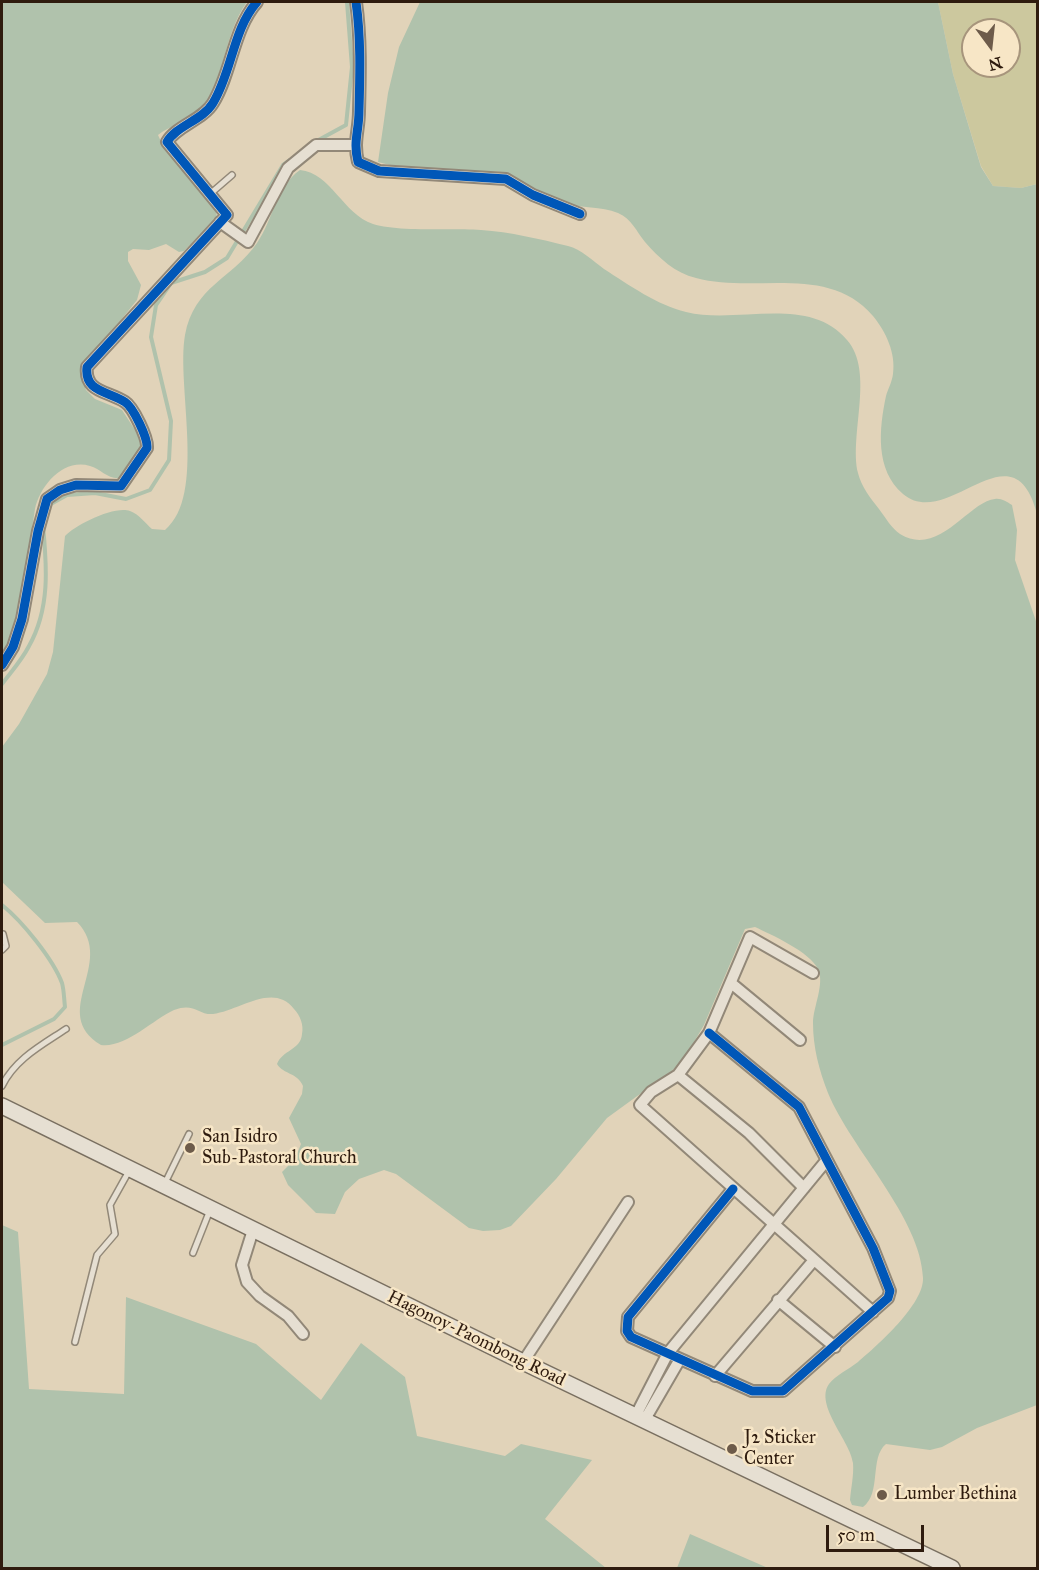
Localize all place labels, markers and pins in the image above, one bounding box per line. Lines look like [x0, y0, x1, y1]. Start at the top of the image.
place label: San Isidro Sub-Pastoral Church [202, 1127, 357, 1170]
marker: San Isidro Sub-Pastoral Church [183, 1141, 197, 1155]
place label: J2 Sticker Center [744, 1428, 816, 1470]
marker: J2 Sticker Center [725, 1442, 739, 1456]
place label: Lumber Bethina [894, 1484, 1017, 1506]
marker: Lumber Bethina [875, 1488, 889, 1502]

